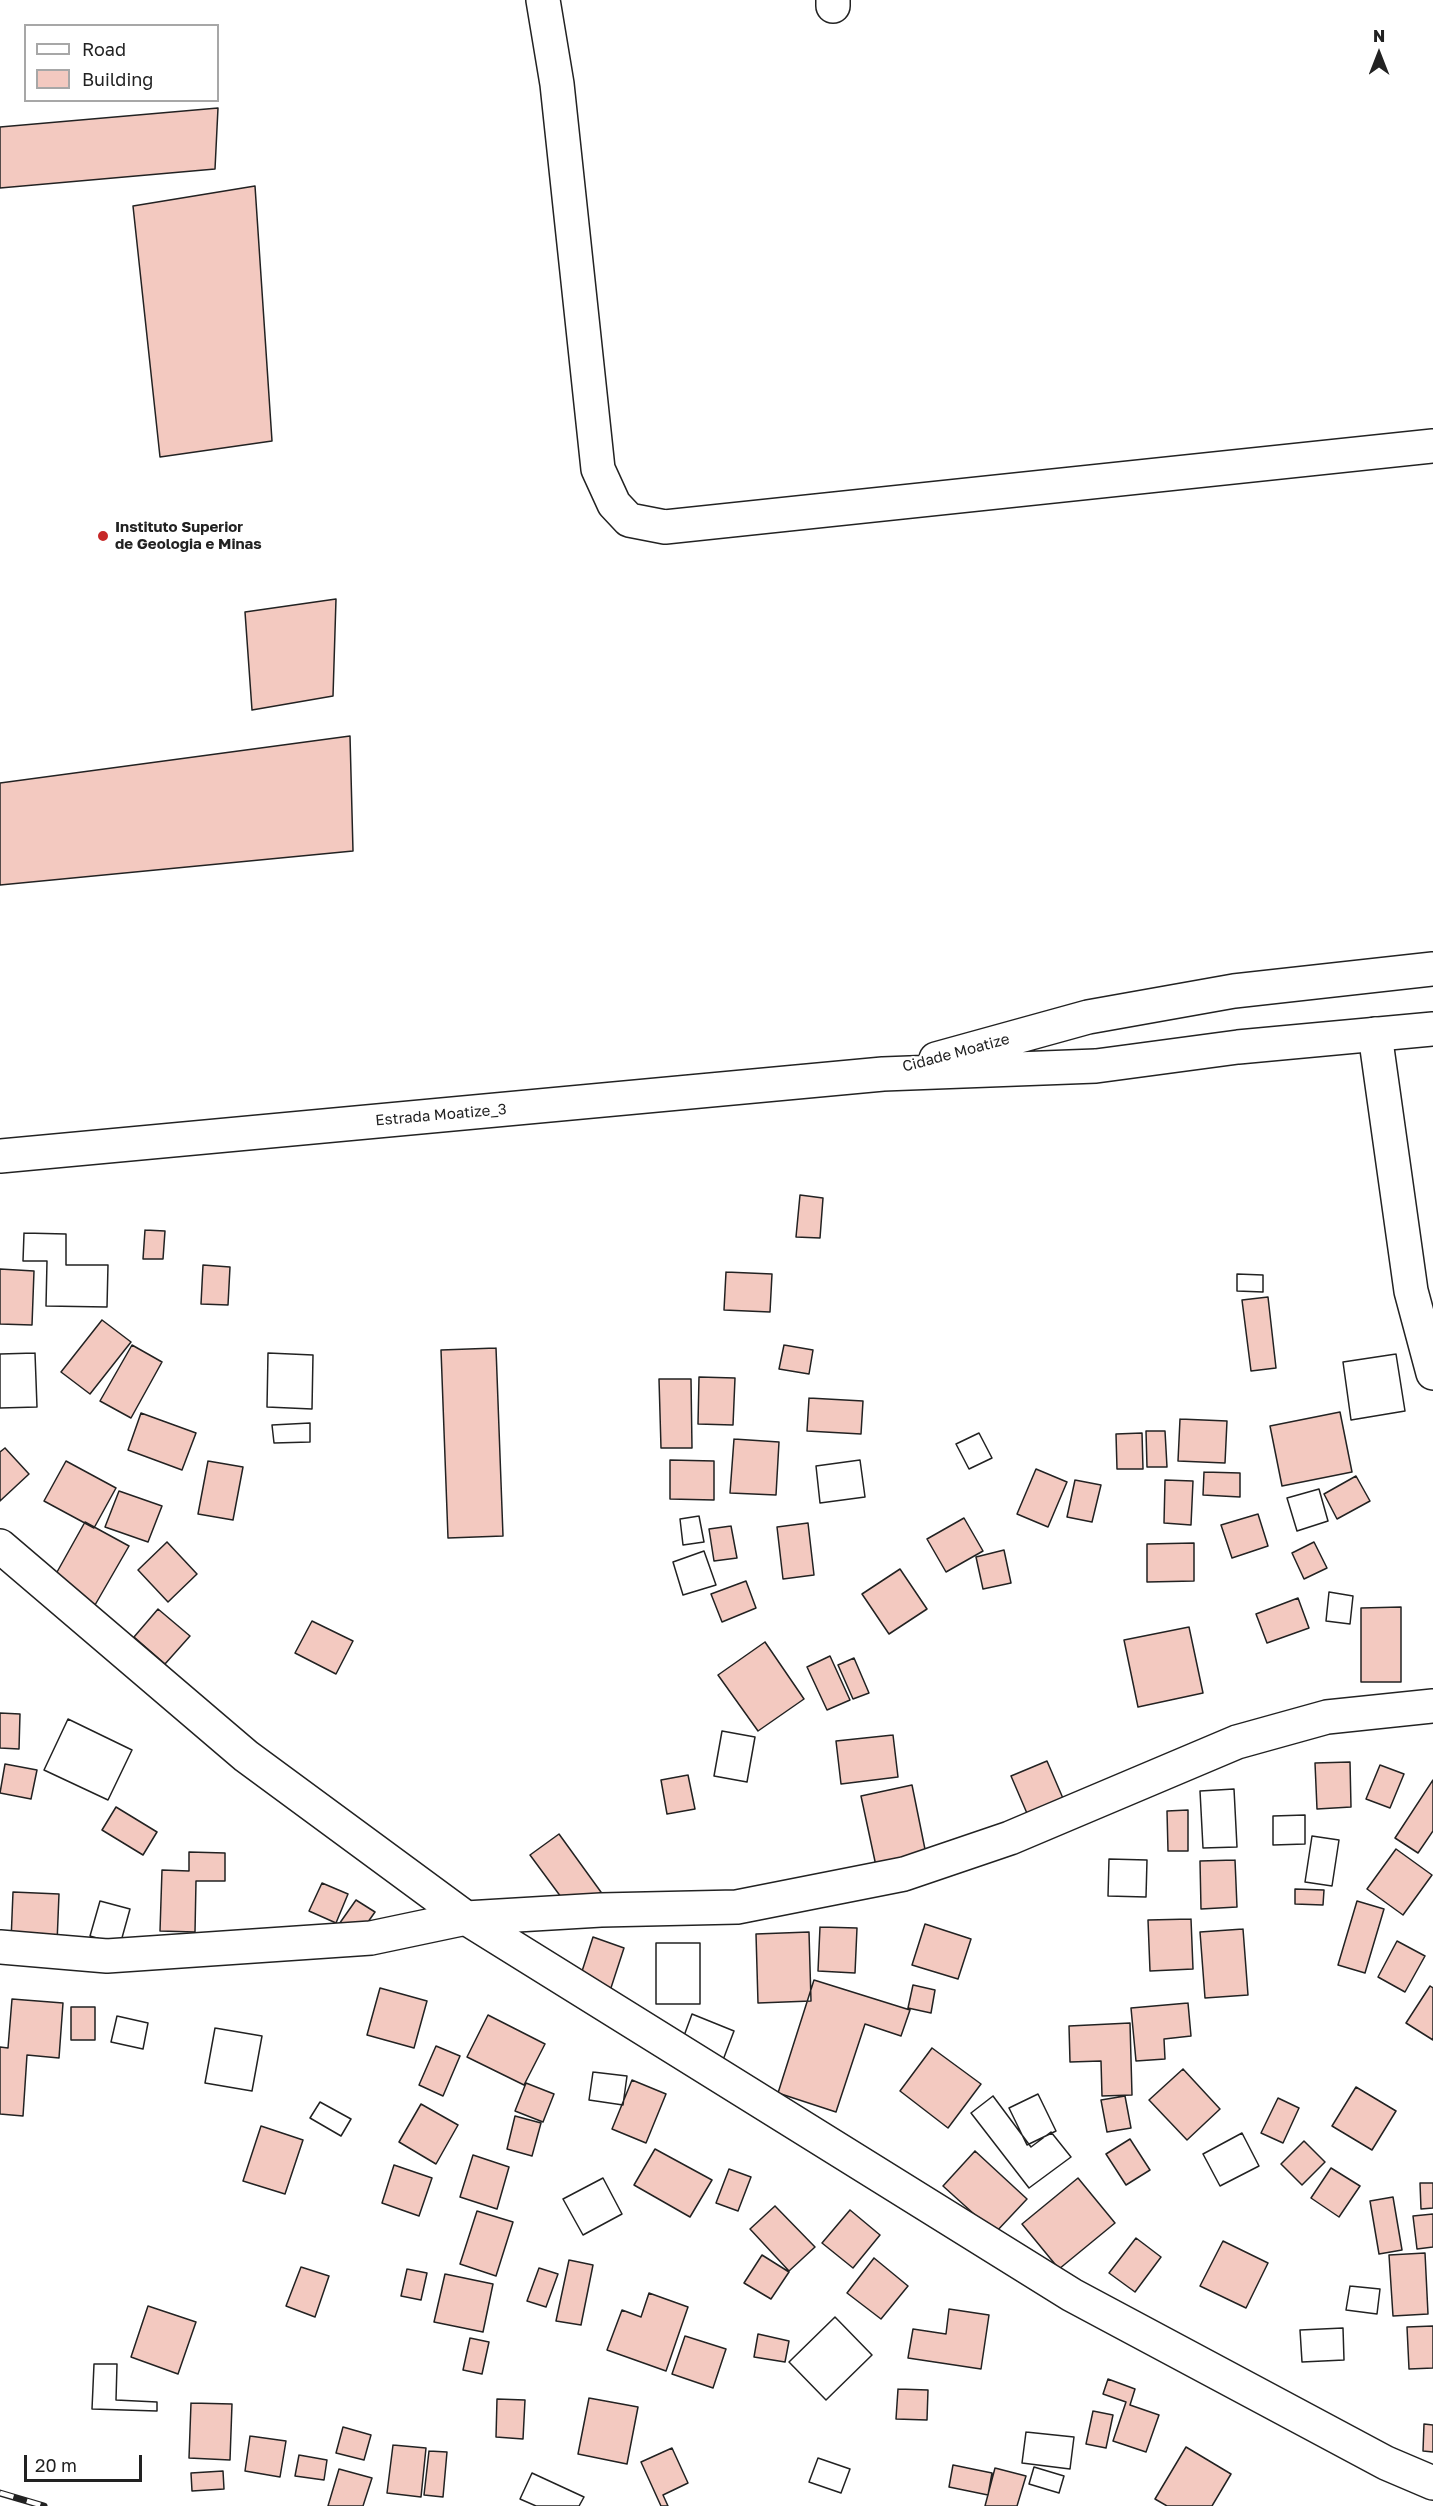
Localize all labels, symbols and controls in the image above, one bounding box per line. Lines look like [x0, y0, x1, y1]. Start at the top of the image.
legend [24, 24, 219, 102]
north arrow [1349, 24, 1409, 84]
text: N [1373, 26, 1385, 46]
text: Road [82, 38, 126, 60]
text: Building [82, 68, 153, 90]
place label: Instituto Superior de Geologia e Minas [115, 518, 262, 553]
marker: Instituto Superior de Geologia e Minas [96, 529, 110, 543]
street label: Cidade Moatize [900, 1030, 1012, 1076]
street label: Estrada Moatize_3 [375, 1100, 507, 1130]
scale bar [27, 2443, 146, 2481]
text: 20 m [35, 2454, 77, 2476]

